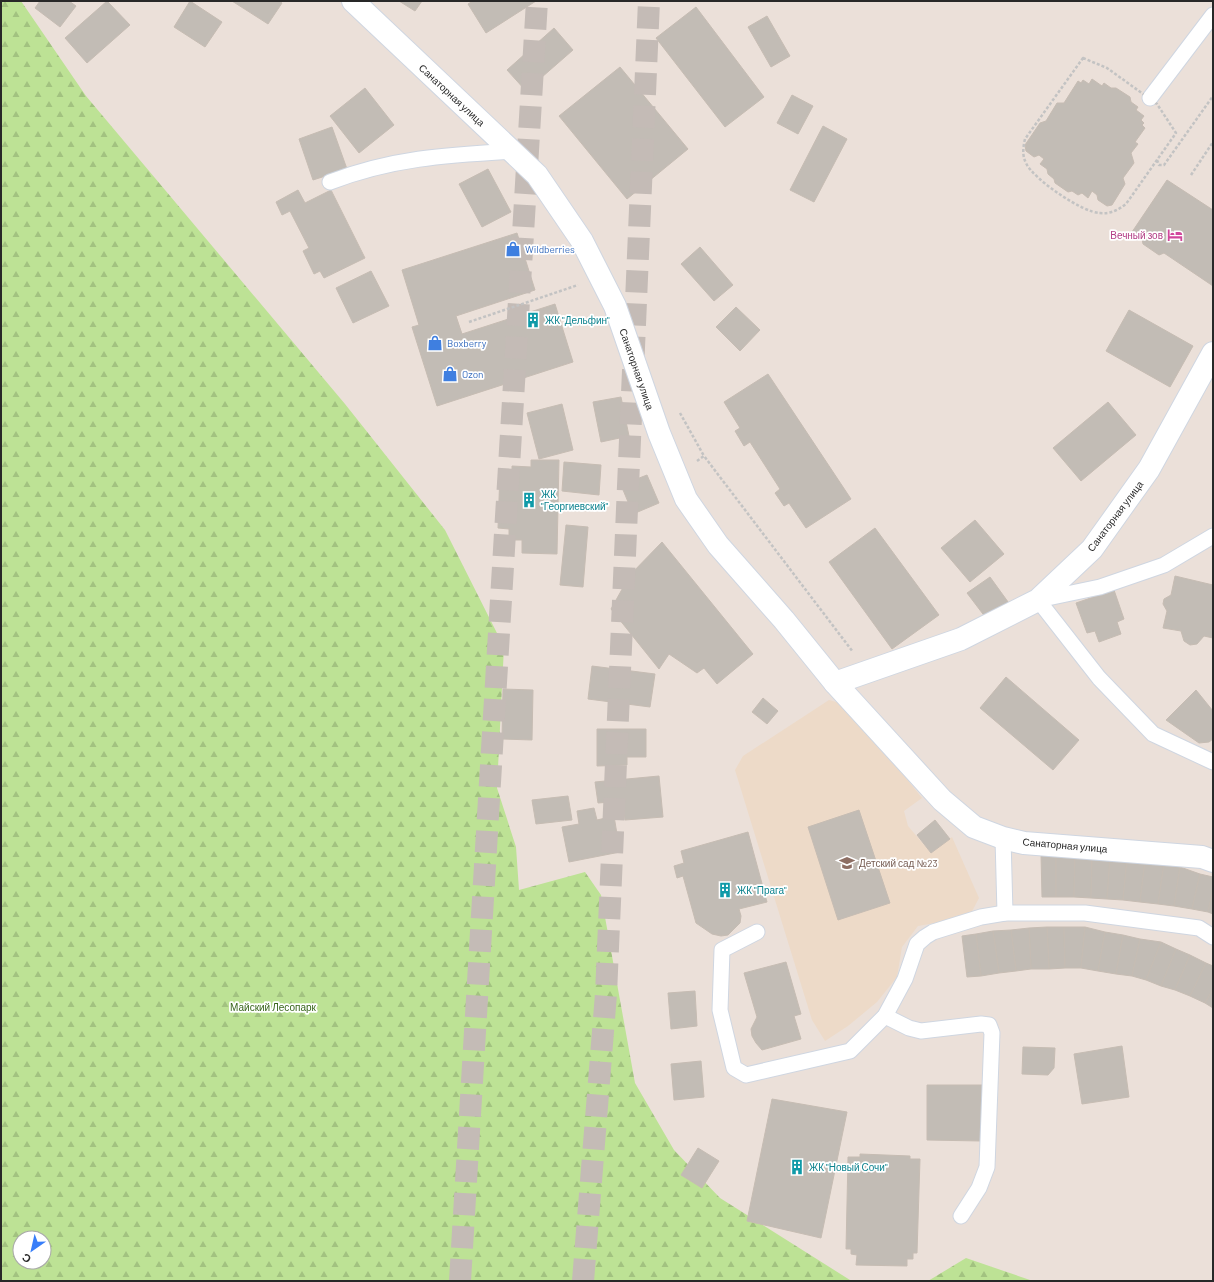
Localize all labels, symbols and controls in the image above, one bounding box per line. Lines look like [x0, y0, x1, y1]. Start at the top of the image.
street label: Санаторная улица [417, 62, 488, 129]
hotel icon: Вечный зов [1166, 226, 1184, 244]
place label: Вечный зов [1110, 229, 1163, 241]
shop icon: Wildberries [504, 240, 522, 258]
place label: Wildberries [525, 243, 575, 255]
building icon: ЖК "Дельфин" [524, 311, 542, 329]
place label: ЖК "Дельфин" [545, 314, 610, 326]
street label: Санаторная улица [617, 327, 657, 412]
shop icon: Boxberry [426, 334, 444, 352]
place label: Boxberry [447, 337, 487, 349]
shop icon: Ozon [441, 365, 459, 383]
place label: Ozon [462, 368, 484, 380]
street label: Санаторная улица [1085, 478, 1146, 554]
place label: ЖК "Георгиевский" [541, 488, 609, 512]
building icon: ЖК "Георгиевский" [520, 491, 538, 509]
street label: Санаторная улица [1022, 835, 1108, 855]
school or university icon: Детский сад №23 [838, 854, 856, 872]
place label: Детский сад №23 [859, 857, 938, 869]
building icon: ЖК "Прага" [716, 881, 734, 899]
place label: ЖК "Прага" [737, 884, 787, 896]
park label: Майский Лесопарк [230, 1001, 317, 1013]
building icon: ЖК "Новый Сочи" [788, 1158, 806, 1176]
place label: ЖК "Новый Сочи" [809, 1161, 888, 1173]
north arrow [12, 1230, 52, 1270]
text: С [19, 1251, 33, 1266]

